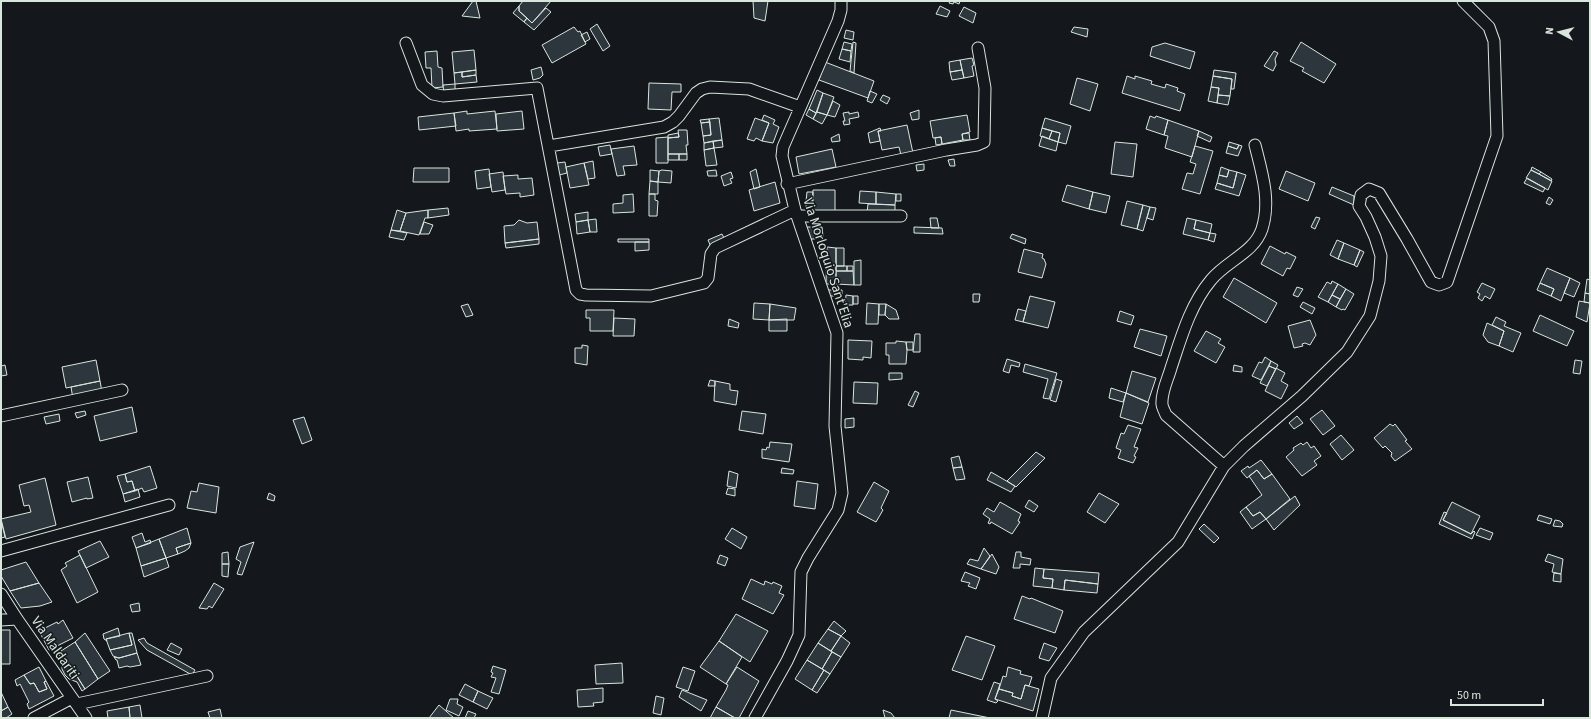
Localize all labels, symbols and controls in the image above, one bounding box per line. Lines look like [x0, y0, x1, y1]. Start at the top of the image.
north arrow [1539, 12, 1579, 52]
text: N [1542, 26, 1557, 35]
street label: Via Morloquio Sant'Elia [798, 196, 858, 330]
street label: Via Maldariti [26, 613, 84, 683]
scale bar [1451, 681, 1543, 707]
text: 50 m [1457, 687, 1481, 704]

